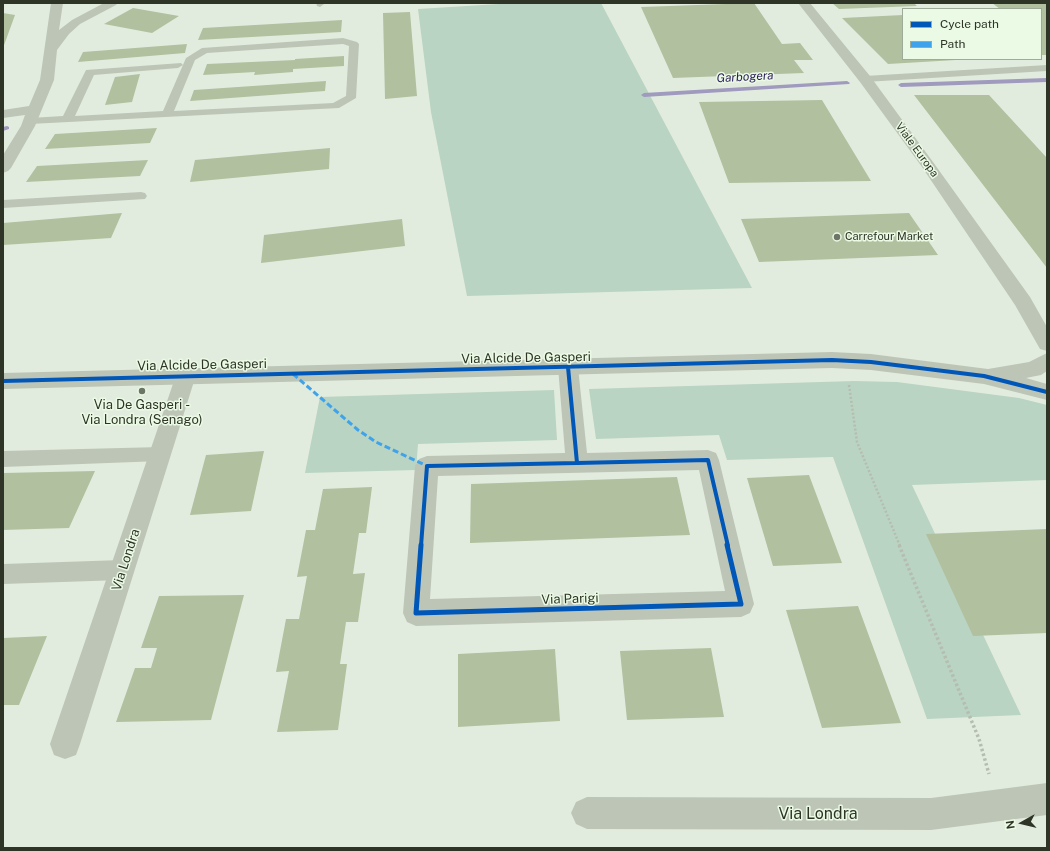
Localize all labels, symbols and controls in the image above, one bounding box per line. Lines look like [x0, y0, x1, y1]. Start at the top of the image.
legend [902, 8, 1042, 60]
text: Cycle path [940, 17, 999, 31]
text: Path [940, 37, 966, 51]
water label: Garbogera [716, 68, 774, 86]
street label: Viale Europa [893, 120, 941, 180]
place label: Carrefour Market [845, 230, 933, 244]
marker: Carrefour Market [832, 232, 842, 242]
street label: Via Alcide De Gasperi [461, 349, 591, 367]
street label: Via Alcide De Gasperi [137, 356, 267, 374]
marker: Via De Gasperi - Via Londra (Senago) [137, 386, 147, 396]
place label: Via De Gasperi - Via Londra (Senago) [81, 397, 203, 428]
street label: Via Londra [109, 527, 143, 593]
street label: Via Parigi [541, 590, 599, 608]
north arrow [1002, 803, 1042, 843]
street label: Via Londra [778, 804, 858, 824]
text: N [1004, 820, 1017, 830]

